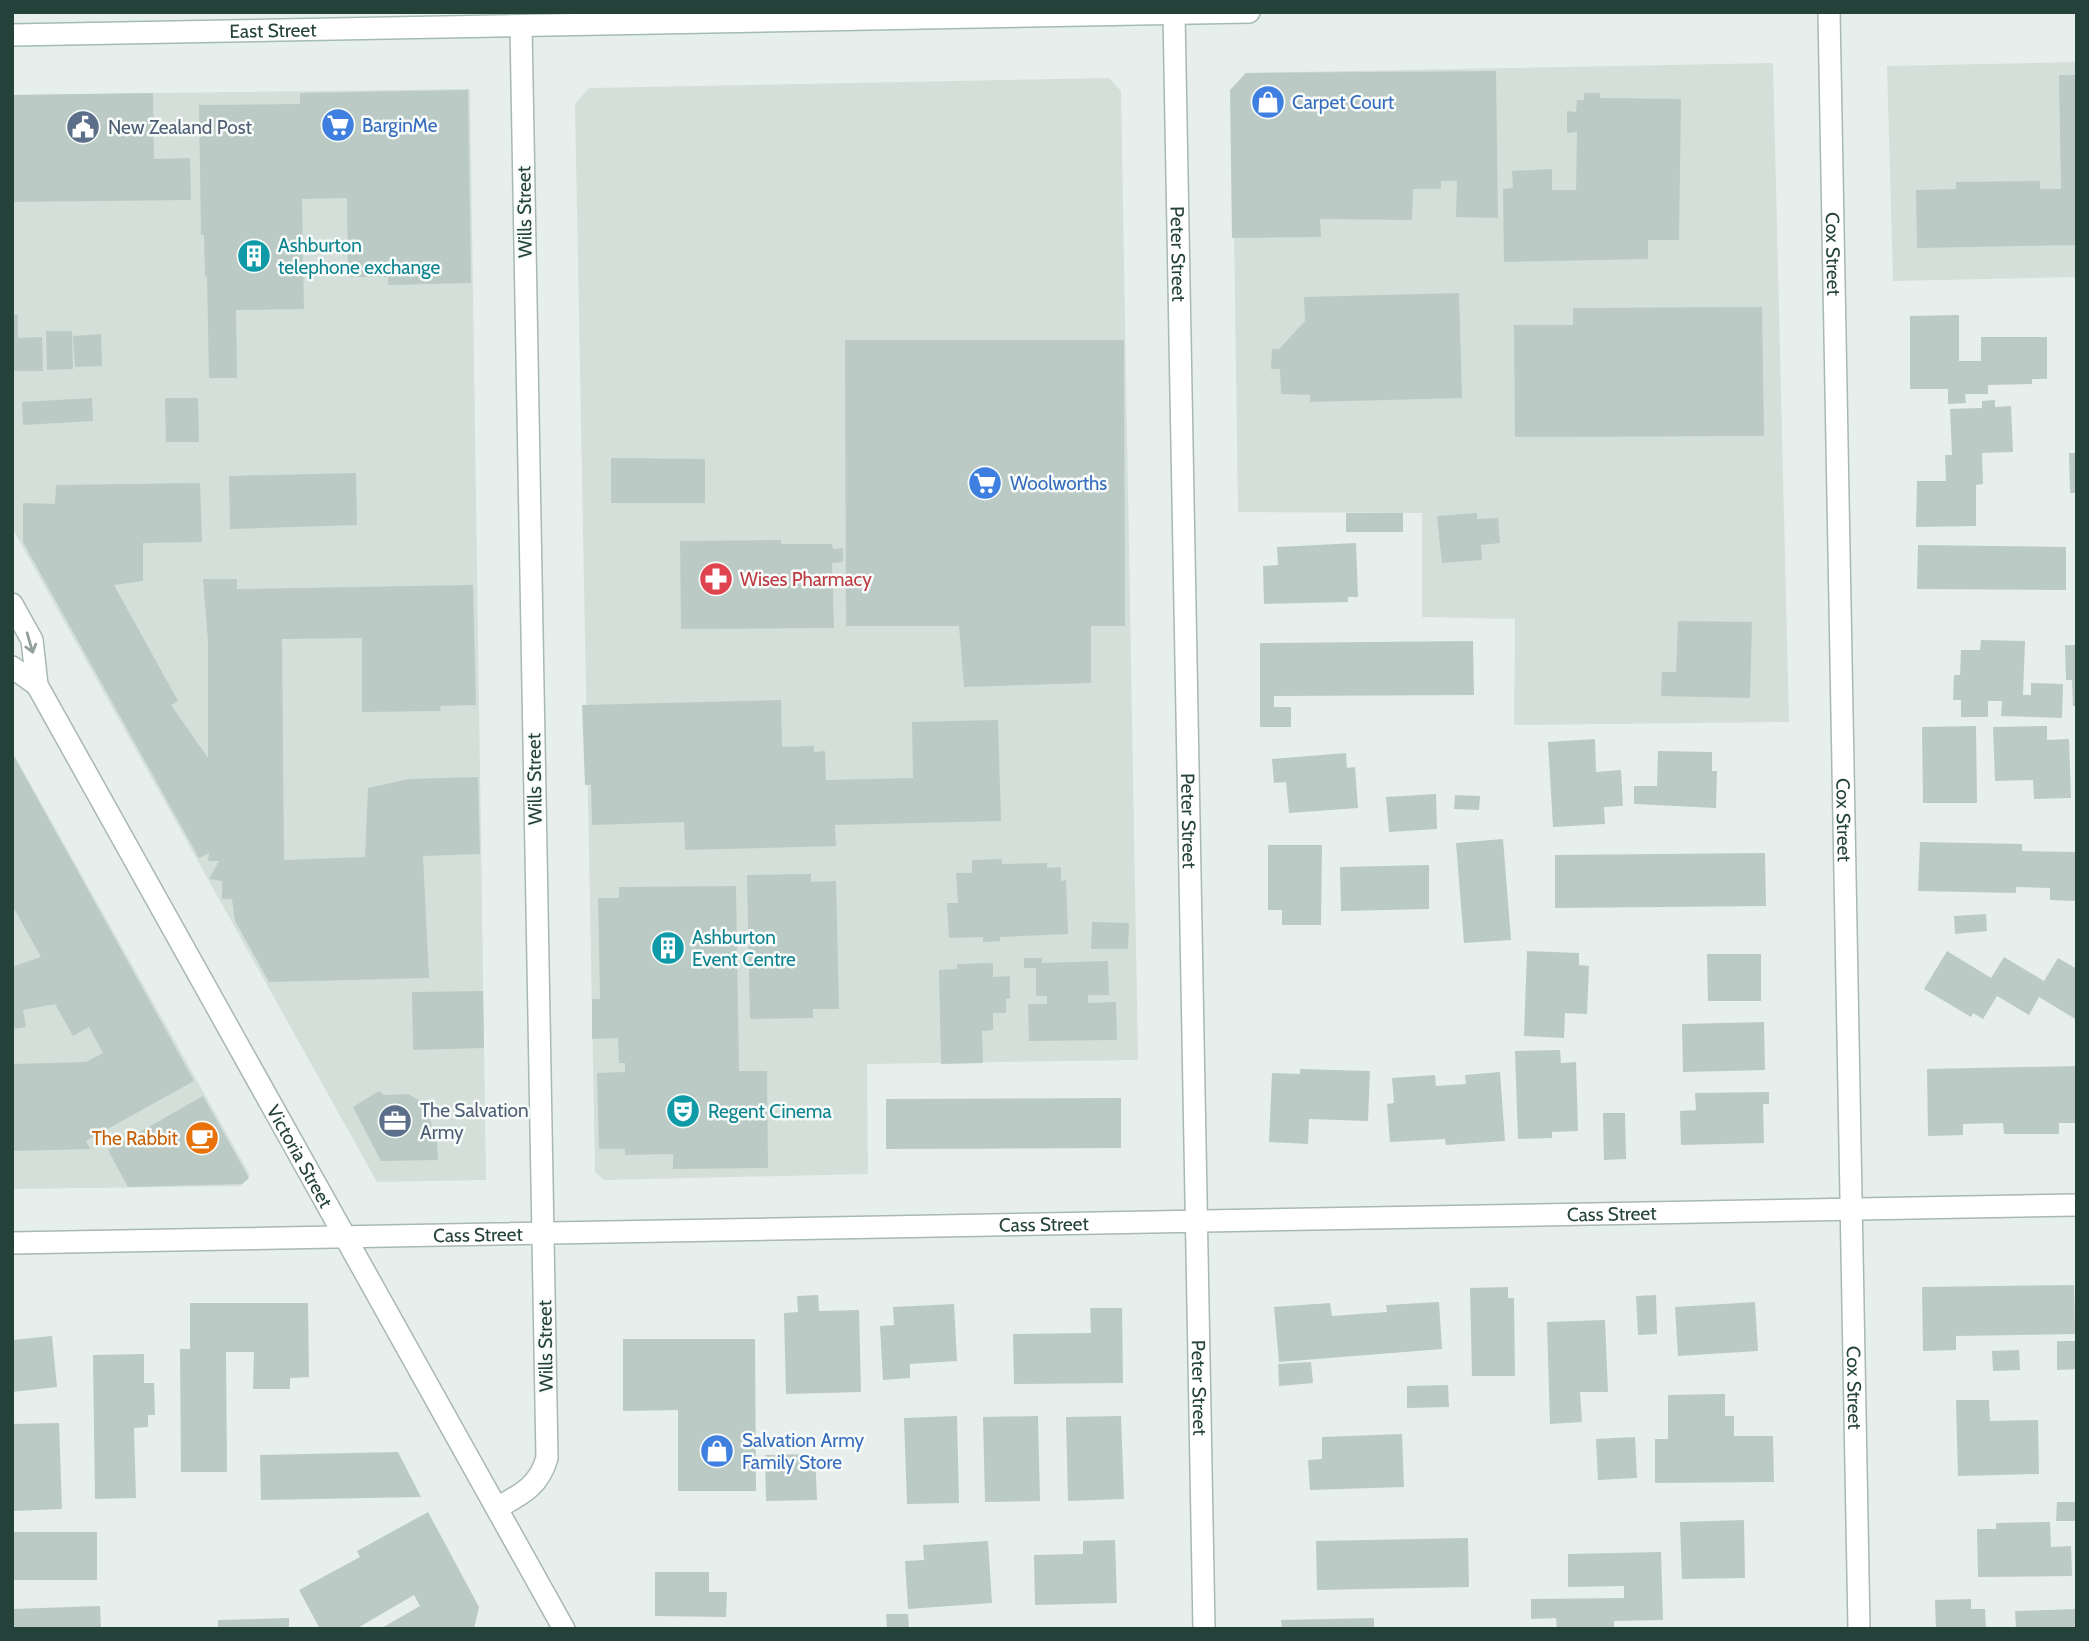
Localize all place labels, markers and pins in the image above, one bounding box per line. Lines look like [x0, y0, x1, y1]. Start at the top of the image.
shop icon: Carpet Court [1249, 83, 1287, 121]
place label: Carpet Court [1292, 91, 1395, 114]
supermarket icon: BarginMe [319, 106, 357, 144]
public building icon: New Zealand Post [64, 108, 102, 146]
place label: BarginMe [362, 114, 438, 137]
place label: New Zealand Post [108, 116, 253, 139]
place label: Ashburton telephone exchange [278, 234, 441, 279]
building icon: Ashburton telephone exchange [235, 237, 273, 275]
supermarket icon: Woolworths [966, 464, 1004, 502]
place label: Woolworths [1010, 472, 1107, 495]
pharmacy icon: Wises Pharmacy [697, 560, 735, 598]
place label: Wises Pharmacy [740, 568, 872, 591]
place label: Ashburton Event Centre [692, 926, 796, 971]
building icon: Ashburton Event Centre [649, 929, 687, 967]
theatre icon: Regent Cinema [664, 1092, 702, 1130]
place label: The Salvation Army [420, 1099, 529, 1144]
place label: Regent Cinema [708, 1100, 832, 1123]
office icon: The Salvation Army [376, 1102, 414, 1140]
cafe icon: The Rabbit [183, 1119, 221, 1157]
place label: The Rabbit [92, 1127, 179, 1150]
place label: Salvation Army Family Store [742, 1429, 865, 1474]
shop icon: Salvation Army Family Store [698, 1432, 736, 1470]

